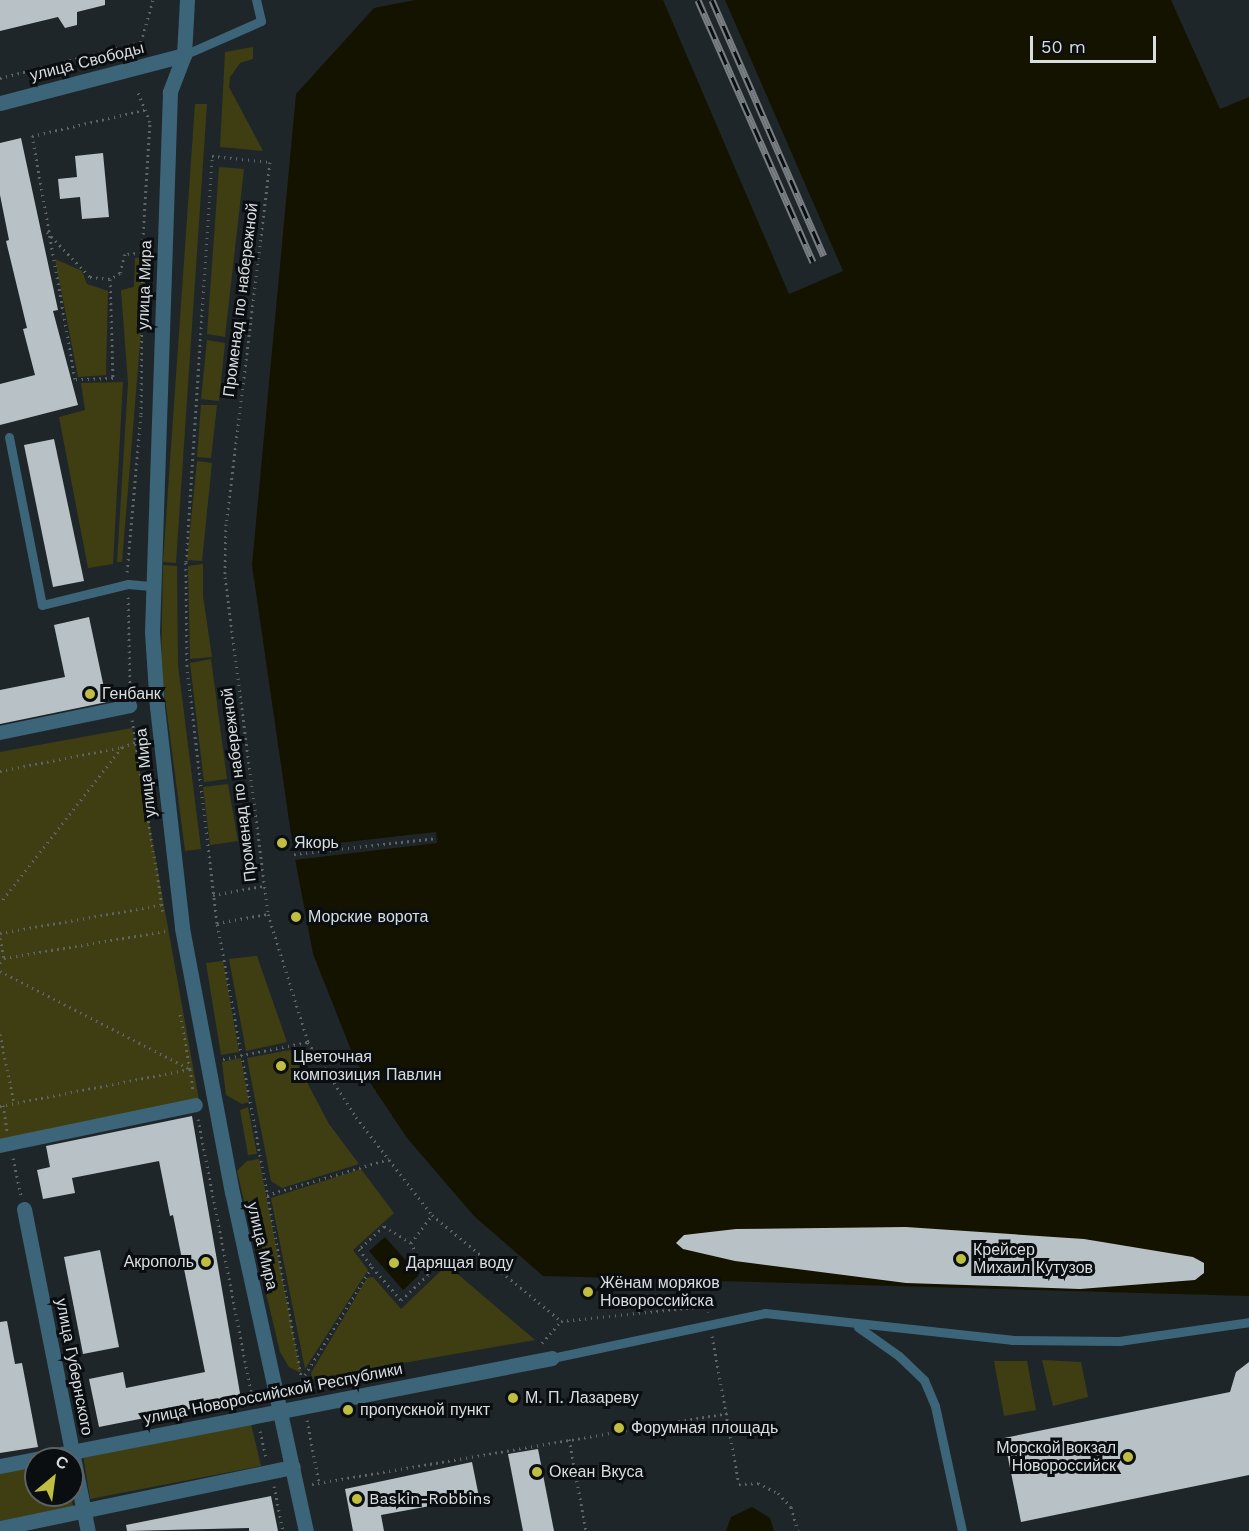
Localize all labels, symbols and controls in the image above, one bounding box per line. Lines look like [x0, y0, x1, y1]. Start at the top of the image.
scale bar [1033, 24, 1159, 62]
text: 50 m [1041, 36, 1086, 57]
street label: улица Свободы [28, 39, 146, 85]
street label: Променад по набережной [220, 202, 262, 398]
street label: улица Мира [134, 240, 156, 330]
place label: Генбанк [102, 684, 161, 704]
marker: Генбанк [83, 687, 97, 701]
street label: Променад по набережной [218, 687, 260, 883]
street label: улица Мира [132, 727, 160, 819]
place label: Якорь [294, 833, 339, 853]
marker: Якорь [275, 836, 289, 850]
place label: Морские ворота [308, 907, 428, 927]
marker: Морские ворота [289, 910, 303, 924]
place label: Цветочная композиция Павлин [293, 1047, 442, 1085]
marker: Цветочная композиция Павлин [274, 1059, 288, 1073]
street label: улица Мира [243, 1200, 281, 1292]
place label: Крейсер Михаил Кутузов [973, 1240, 1093, 1278]
place label: Акрополь [124, 1252, 194, 1272]
marker: Крейсер Михаил Кутузов [954, 1252, 968, 1266]
place label: Дарящая воду [406, 1253, 514, 1273]
marker: Акрополь [199, 1255, 213, 1269]
marker: Дарящая воду [387, 1256, 401, 1270]
place label: Жёнам моряков Новороссийска [600, 1273, 720, 1311]
marker: Жёнам моряков Новороссийска [581, 1285, 595, 1299]
street label: улица Губернского [51, 1297, 97, 1437]
street label: улица Новороссийской Республики [142, 1359, 404, 1429]
place label: М. П. Лазареву [525, 1388, 639, 1408]
marker: М. П. Лазареву [506, 1391, 520, 1405]
place label: пропускной пункт [360, 1400, 490, 1420]
marker: пропускной пункт [341, 1403, 355, 1417]
place label: Форумная площадь [631, 1418, 778, 1438]
marker: Форумная площадь [612, 1421, 626, 1435]
place label: Морской вокзал Новороссийск [996, 1438, 1116, 1476]
north arrow [24, 1447, 84, 1507]
marker: Морской вокзал Новороссийск [1121, 1450, 1135, 1464]
text: С [52, 1451, 72, 1474]
place label: Океан Вкуса [549, 1462, 643, 1482]
marker: Океан Вкуса [530, 1465, 544, 1479]
place label: Baskin-Robbins [369, 1489, 491, 1509]
marker: Baskin-Robbins [350, 1492, 364, 1506]

